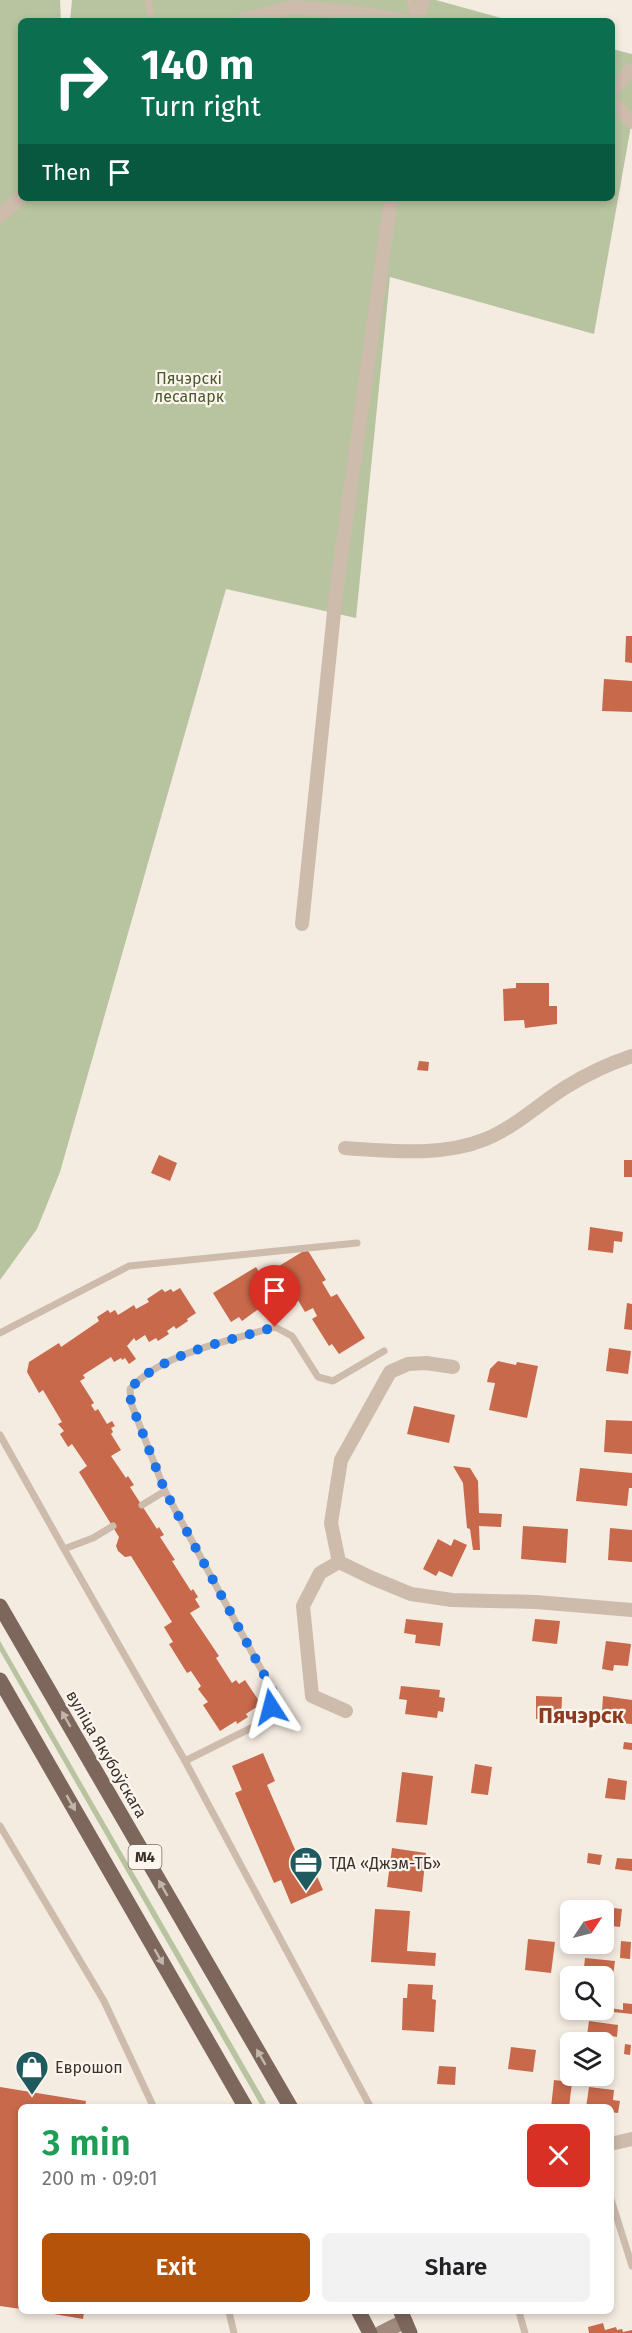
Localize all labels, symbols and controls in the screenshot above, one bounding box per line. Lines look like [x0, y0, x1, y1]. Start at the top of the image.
text: 140 m [141, 40, 254, 90]
icon: right [42, 42, 120, 120]
text: Turn right [141, 91, 261, 123]
icon: arrive [103, 156, 136, 189]
text: Then [42, 159, 91, 186]
park label: Пячэрскі лесапарк [154, 369, 225, 406]
pin [249, 1265, 300, 1327]
icon: arrive [258, 1274, 291, 1307]
position arrow [239, 1675, 303, 1739]
street label: вуліца Якубоўскага [62, 1687, 151, 1821]
district label: Пячэрск [538, 1702, 625, 1729]
one-way arrow [61, 1711, 71, 1728]
one-way arrow [66, 1795, 76, 1812]
road number: М4 [128, 1845, 162, 1869]
office icon: ТДА «Джэм-ТБ» [288, 1845, 324, 1892]
place label: ТДА «Джэм-ТБ» [329, 1854, 441, 1873]
one-way arrow [158, 1879, 168, 1896]
north arrow [560, 1900, 614, 1954]
map controls [560, 1900, 614, 2086]
one-way arrow [154, 1949, 164, 1966]
button: search [560, 1966, 614, 2020]
button: layers [560, 2032, 614, 2086]
one-way arrow [256, 2048, 266, 2065]
shop icon: Еврошоп [14, 2049, 50, 2096]
place label: Еврошоп [55, 2058, 123, 2077]
text: 3 min [42, 2121, 131, 2165]
button: close [527, 2124, 590, 2187]
text: 200 m · 09:01 [42, 2166, 158, 2190]
button: Exit [42, 2233, 310, 2302]
button: Share [322, 2233, 590, 2302]

